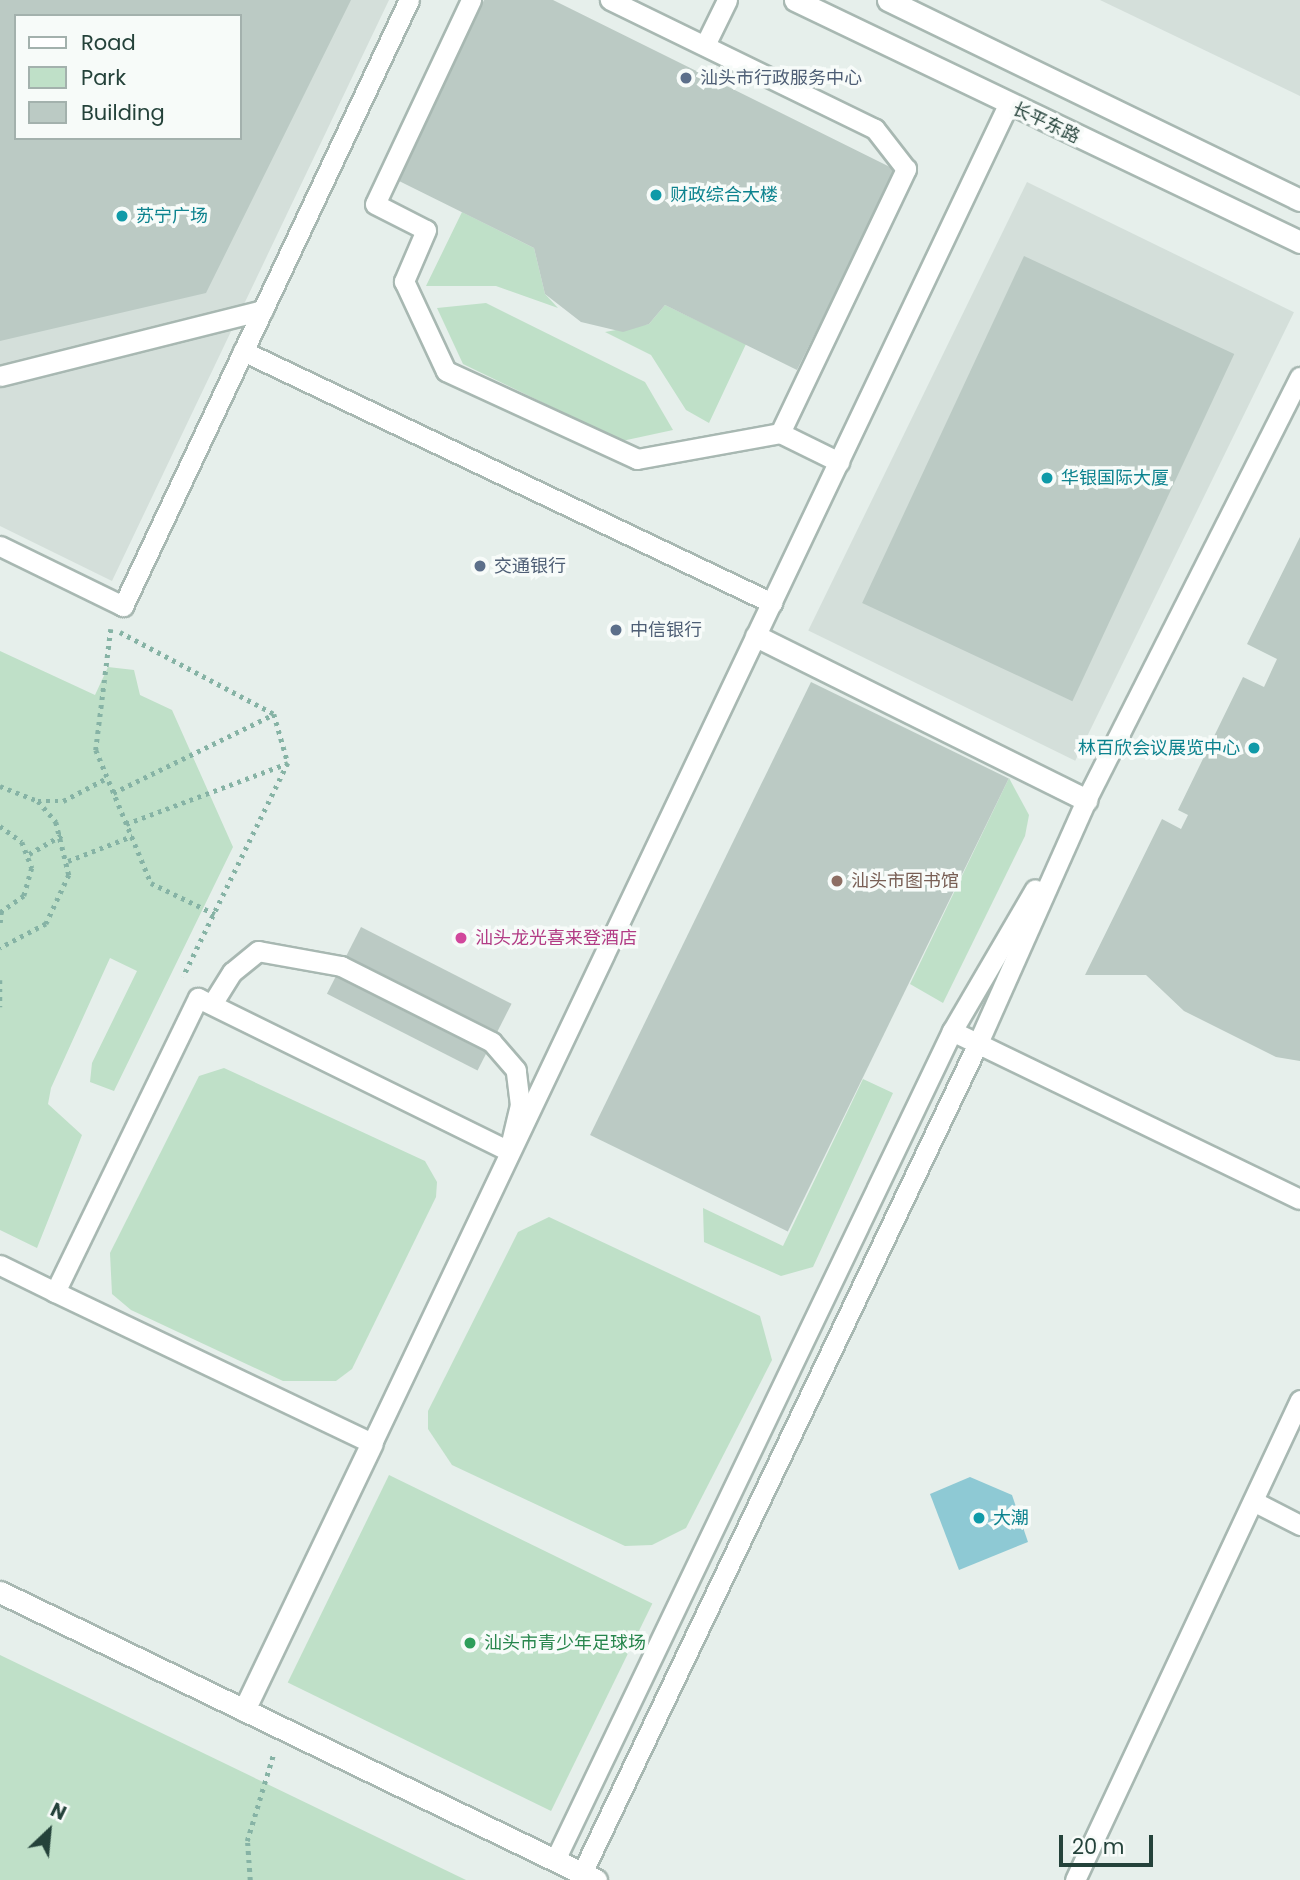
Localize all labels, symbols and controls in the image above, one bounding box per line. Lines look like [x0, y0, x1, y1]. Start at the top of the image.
legend [14, 14, 242, 140]
text: Road [81, 28, 136, 57]
text: Park [81, 63, 126, 92]
place label: 汕头市行政服务中心 [700, 67, 862, 89]
marker: 汕头市行政服务中心 [678, 70, 694, 86]
text: Building [81, 98, 165, 127]
street label: 长平东路 [1009, 98, 1083, 148]
place label: 财政综合大楼 [670, 184, 778, 206]
marker: 财政综合大楼 [648, 187, 664, 203]
place label: 苏宁广场 [136, 205, 208, 227]
marker: 苏宁广场 [114, 208, 130, 224]
place label: 华银国际大厦 [1061, 467, 1169, 489]
marker: 华银国际大厦 [1039, 470, 1055, 486]
place label: 交通银行 [494, 555, 566, 577]
marker: 交通银行 [472, 558, 488, 574]
place label: 中信银行 [630, 619, 702, 641]
marker: 中信银行 [608, 622, 624, 638]
place label: 林百欣会议展览中心 [1078, 737, 1240, 759]
marker: 林百欣会议展览中心 [1246, 740, 1262, 756]
place label: 汕头市图书馆 [851, 870, 959, 892]
marker: 汕头市图书馆 [829, 873, 845, 889]
place label: 汕头龙光喜来登酒店 [475, 927, 637, 949]
marker: 汕头龙光喜来登酒店 [453, 930, 469, 946]
place label: 大潮 [993, 1507, 1029, 1529]
marker: 大潮 [971, 1510, 987, 1526]
place label: 汕头市青少年足球场 [484, 1632, 646, 1654]
marker: 汕头市青少年足球场 [462, 1635, 478, 1651]
north arrow [14, 1796, 84, 1866]
text: N [46, 1796, 71, 1827]
scale bar [1062, 1820, 1156, 1864]
text: 20 m [1072, 1832, 1125, 1861]

